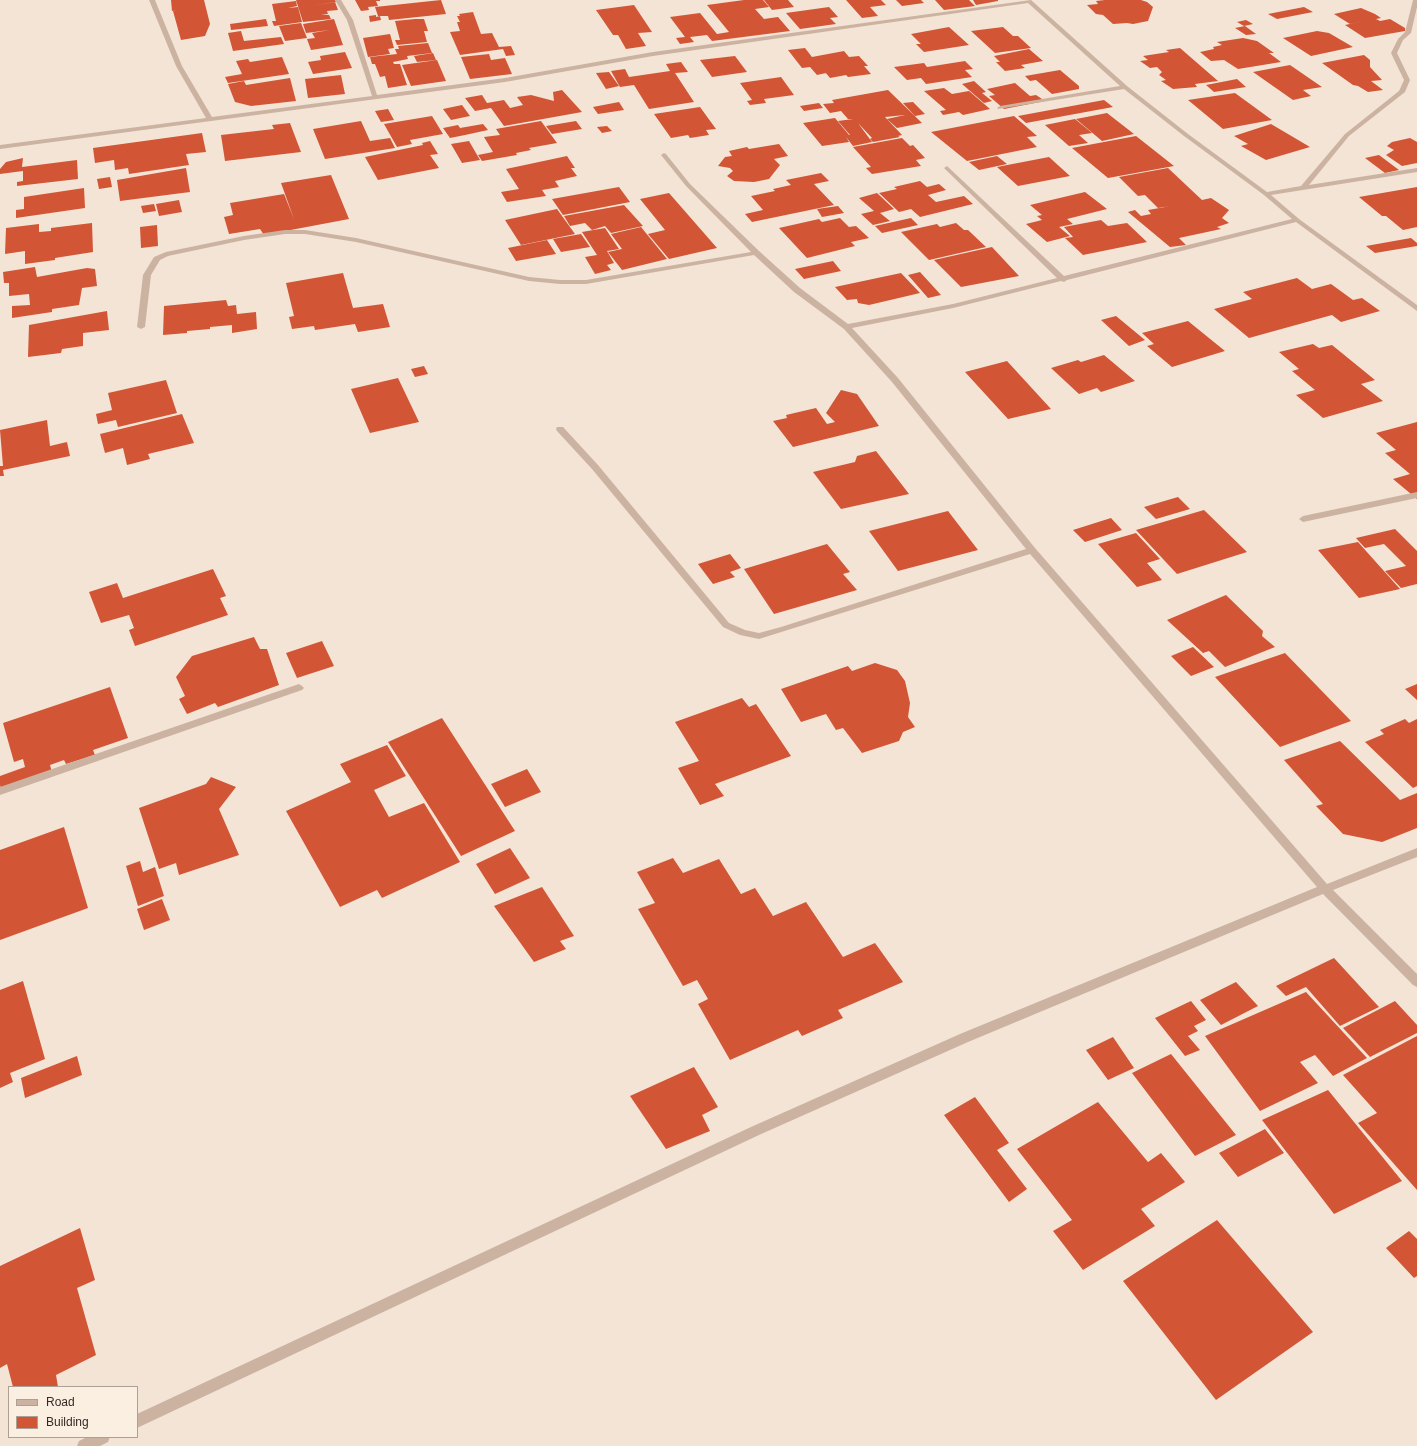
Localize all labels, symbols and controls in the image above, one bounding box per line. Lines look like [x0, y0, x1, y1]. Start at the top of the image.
legend [8, 1386, 138, 1438]
text: Road [46, 1395, 75, 1409]
text: Building [46, 1415, 89, 1429]

